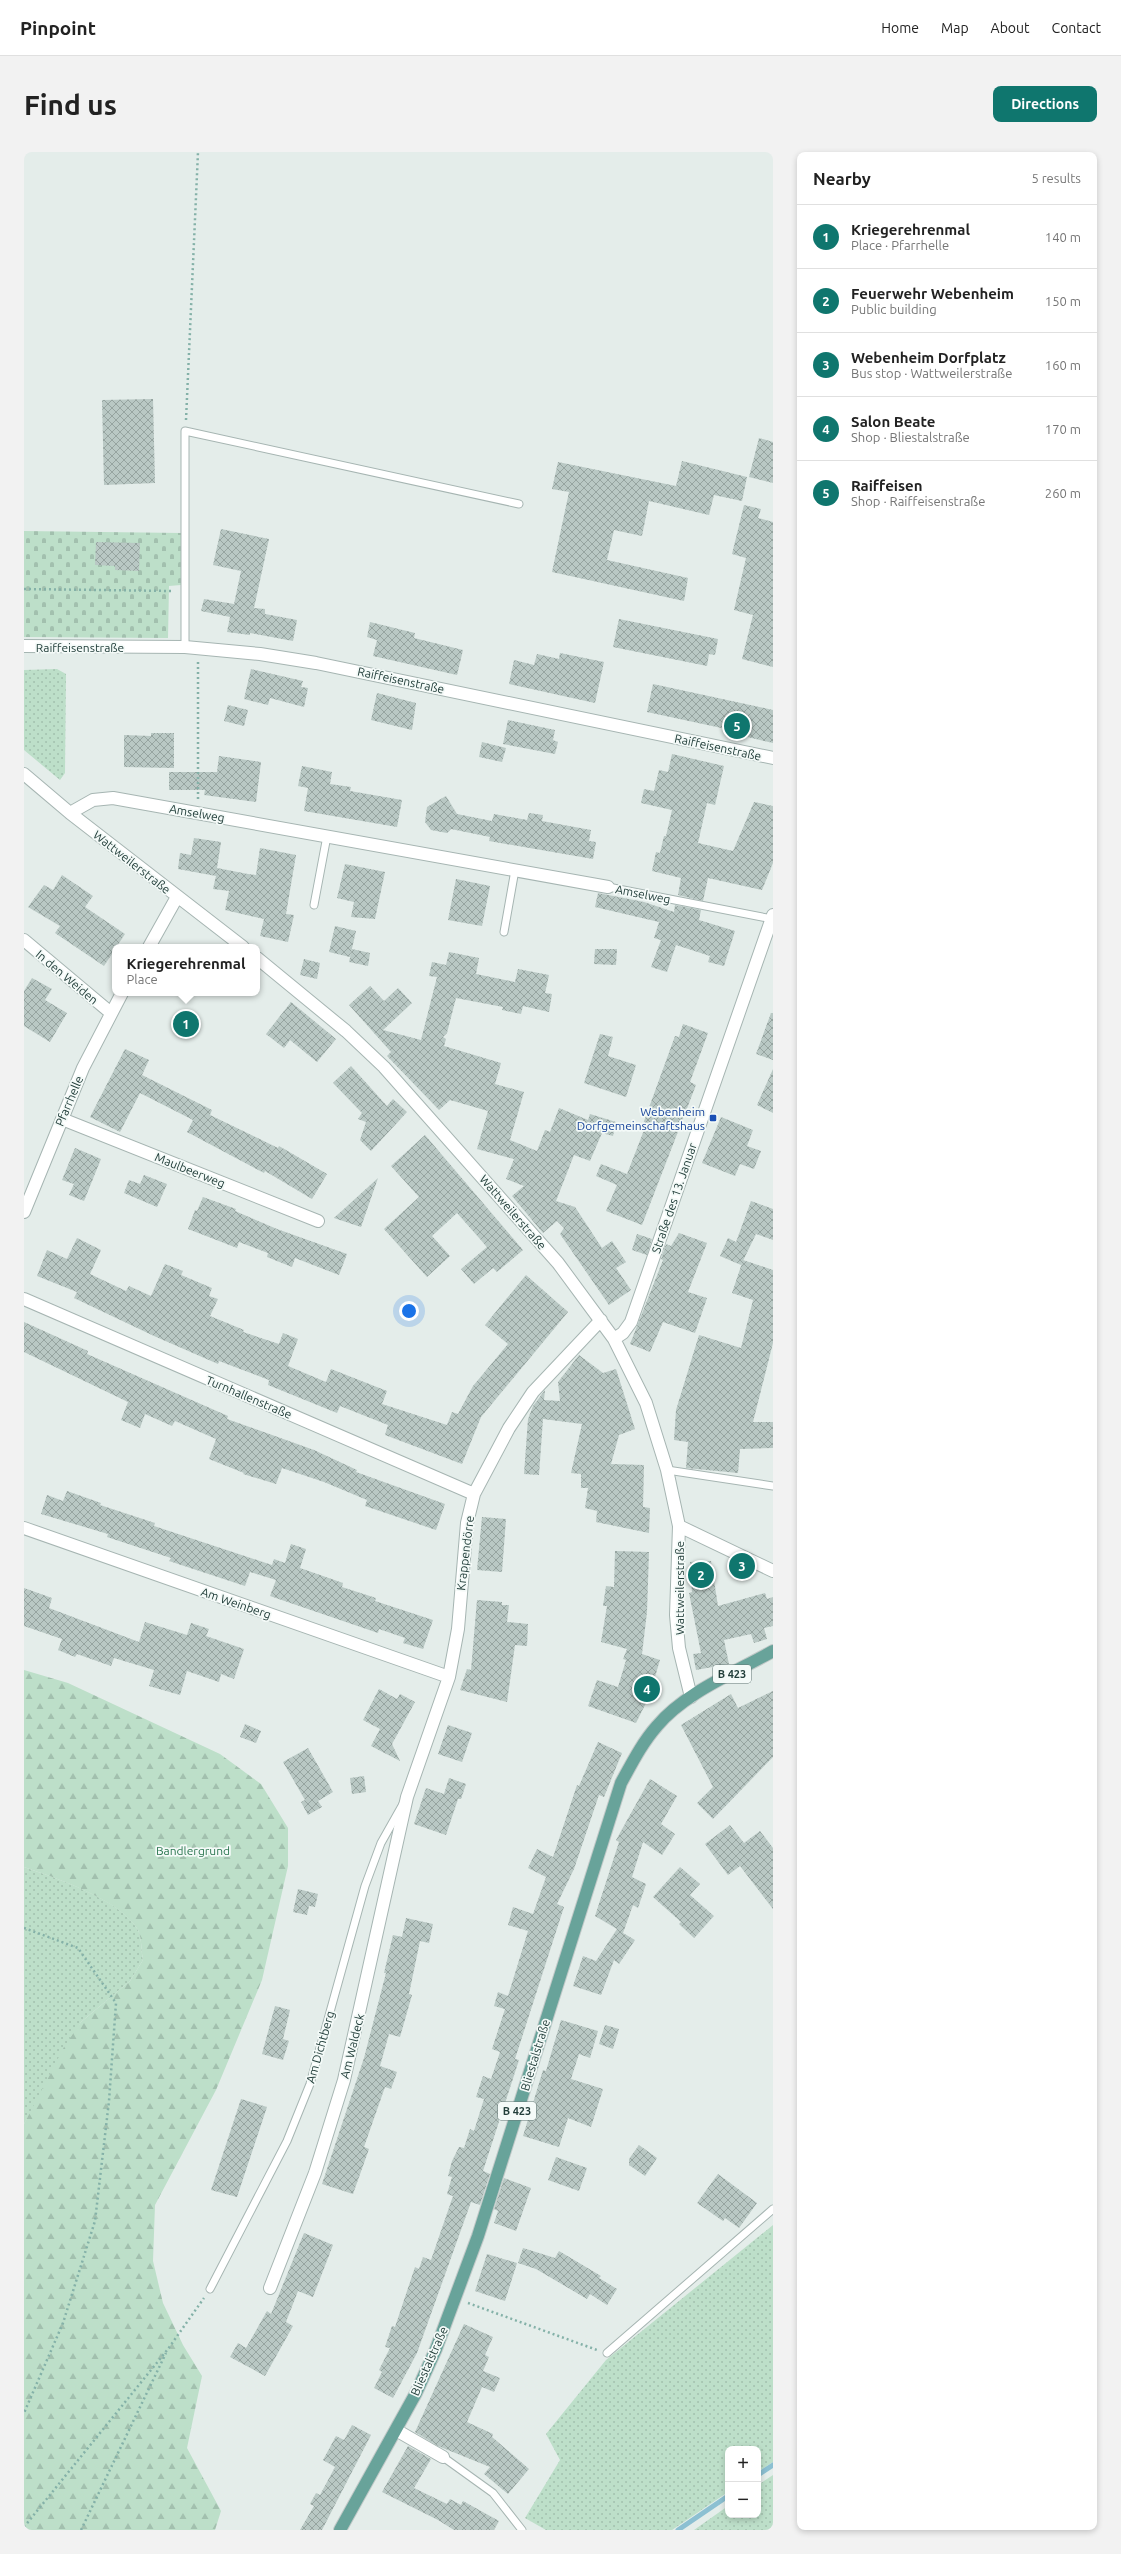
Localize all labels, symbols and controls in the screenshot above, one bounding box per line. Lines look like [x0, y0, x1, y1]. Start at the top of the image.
text: Pinpoint [20, 17, 96, 39]
text: Home [881, 20, 919, 36]
text: Map [941, 20, 969, 36]
text: About [991, 20, 1030, 36]
text: Contact [1052, 20, 1101, 36]
button: Directions [993, 86, 1097, 122]
text: Find us [24, 89, 117, 120]
text: Nearby [813, 169, 871, 188]
text: 5 results [1031, 171, 1081, 185]
text: Kriegerehrenmal [851, 221, 970, 238]
text: 1 [822, 230, 830, 244]
text: 140 m [1045, 230, 1081, 244]
text: Place · Pfarrhelle [851, 238, 949, 252]
text: Feuerwehr Webenheim [851, 285, 1014, 302]
text: 2 [822, 294, 830, 308]
text: 150 m [1045, 294, 1081, 308]
text: Public building [851, 302, 937, 316]
text: Webenheim Dorfplatz [851, 349, 1006, 366]
text: 3 [822, 358, 830, 372]
text: 160 m [1045, 358, 1081, 372]
text: Bus stop · Wattweilerstraße [851, 366, 1012, 380]
text: Salon Beate [851, 413, 935, 430]
text: 4 [822, 422, 830, 436]
text: 170 m [1045, 422, 1081, 436]
text: Shop · Bliestalstraße [851, 430, 970, 444]
text: Raiffeisen [851, 477, 922, 494]
text: 5 [822, 486, 830, 500]
text: 260 m [1045, 486, 1081, 500]
text: Shop · Raiffeisenstraße [851, 494, 985, 508]
street label: Raiffeisenstraße [36, 641, 124, 654]
street label: Raiffeisenstraße [356, 664, 446, 696]
pin: 5 [724, 711, 750, 741]
street label: Raiffeisenstraße [673, 731, 763, 763]
street label: Amselweg [168, 802, 226, 824]
street label: Wattweilerstraße [91, 828, 173, 896]
street label: Amselweg [614, 882, 672, 906]
popup [112, 944, 260, 996]
street label: In den Weiden [33, 947, 101, 1007]
text: Kriegerehrenmal [127, 955, 245, 972]
text: Place [127, 972, 158, 986]
pin: 1 [173, 1009, 199, 1039]
street label: Pfarrhelle [53, 1074, 85, 1128]
place label: Webenheim Dorfgemeinschaftshaus [577, 1105, 705, 1132]
marker: Webenheim Dorfgemeinschaftshaus [708, 1113, 718, 1123]
street label: Straße des 13. Januar [649, 1141, 699, 1255]
street label: Maulbeerweg [153, 1150, 227, 1190]
street label: Wattweilerstraße [477, 1172, 549, 1252]
your location [399, 1301, 419, 1321]
street label: Turnhallenstraße [204, 1373, 294, 1421]
street label: Krappendörre [454, 1515, 476, 1591]
street label: Wattweilerstraße [673, 1541, 686, 1635]
pin: 3 [729, 1551, 755, 1581]
pin: 2 [688, 1560, 714, 1590]
street label: Am Weinberg [199, 1585, 273, 1621]
road number: B 423 [713, 1665, 751, 1683]
pin: 4 [634, 1674, 660, 1704]
park label: Bandlergrund [156, 1844, 230, 1857]
street label: Am Dichtberg [303, 2009, 337, 2085]
street label: Am Waldeck [338, 2012, 366, 2080]
street label: Bliestalstraße [518, 2018, 552, 2092]
road number: B 423 [498, 2102, 536, 2120]
street label: Bliestalstraße [408, 2325, 450, 2397]
map controls [725, 2446, 761, 2518]
button: + [725, 2446, 761, 2482]
button: − [725, 2482, 761, 2518]

